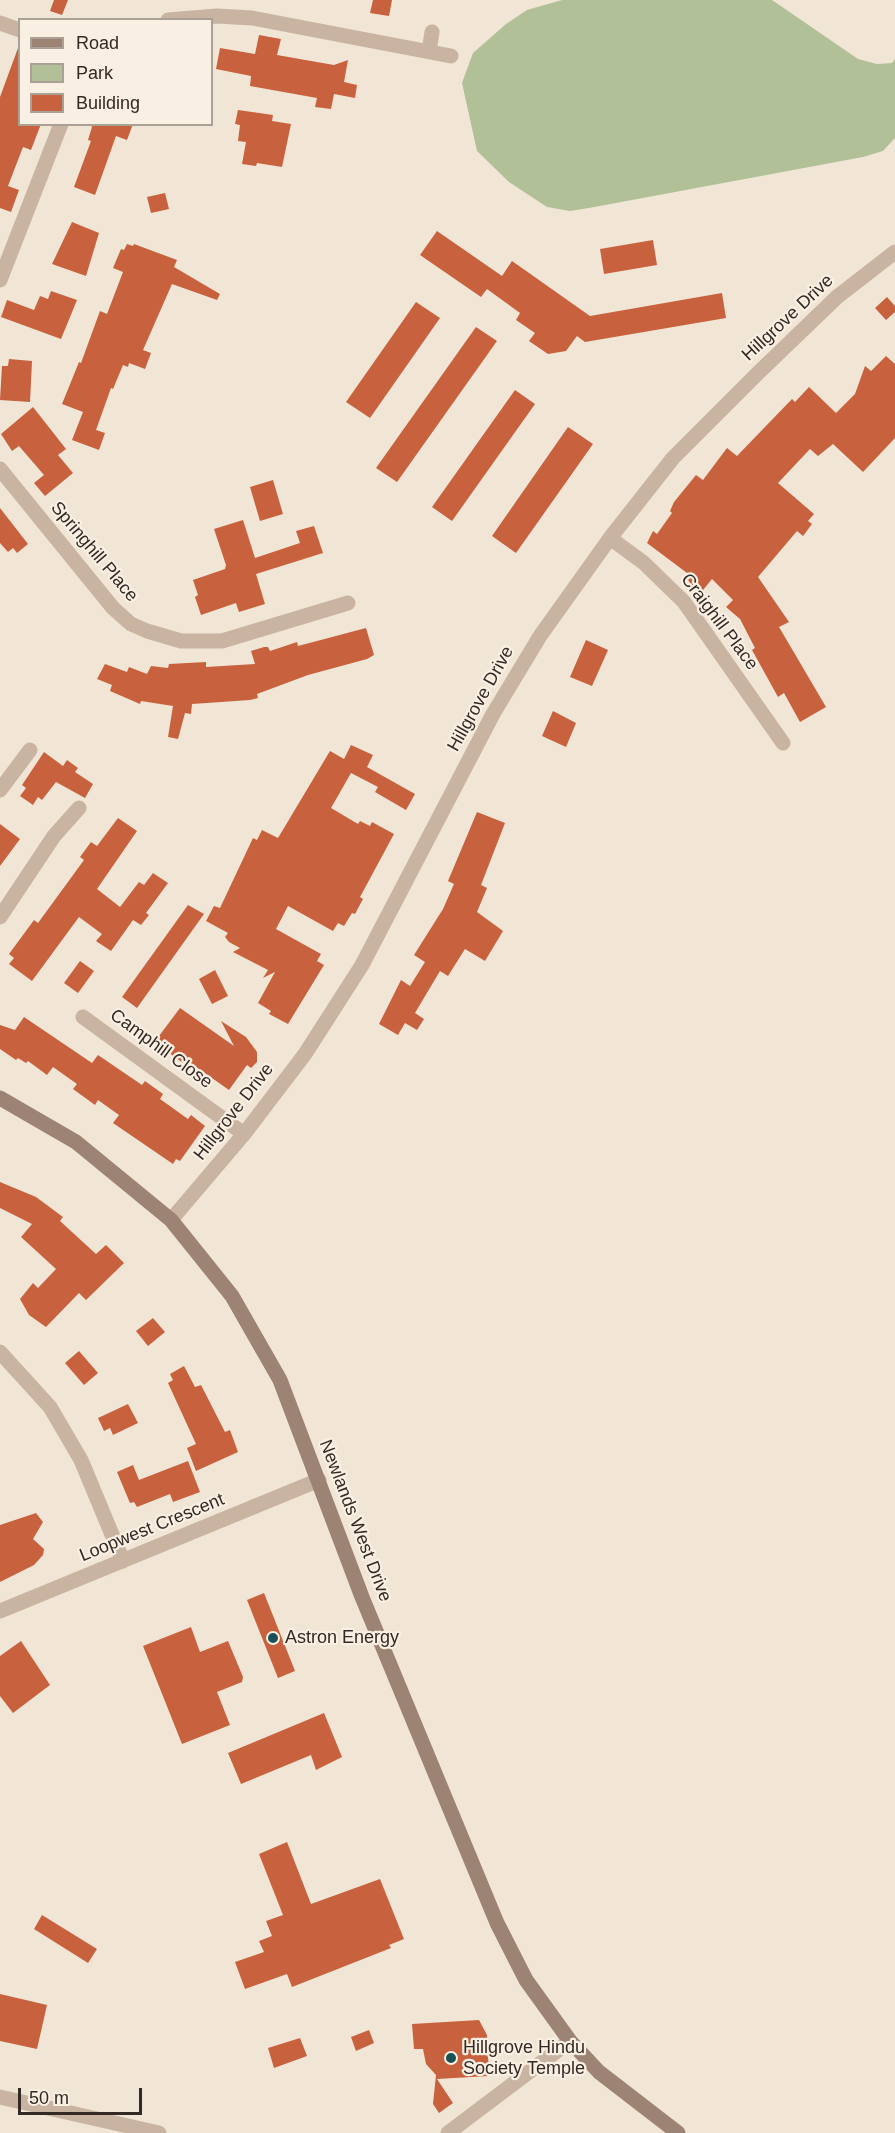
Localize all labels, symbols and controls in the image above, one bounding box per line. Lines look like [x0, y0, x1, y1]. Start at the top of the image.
legend [18, 18, 213, 126]
text: Road [76, 33, 119, 53]
text: Park [76, 63, 113, 83]
text: Building [76, 93, 140, 113]
street label: Hillgrove Drive [738, 270, 838, 366]
street label: Springhill Place [46, 498, 142, 606]
street label: Craighill Place [676, 570, 762, 674]
street label: Hillgrove Drive [443, 643, 519, 755]
street label: Camphill Close [106, 1005, 216, 1093]
street label: Hillgrove Drive [189, 1059, 279, 1165]
street label: Newlands West Drive [314, 1437, 396, 1605]
street label: Loopwest Crescent [77, 1489, 227, 1567]
place label: Astron Energy [285, 1627, 399, 1649]
marker: Astron Energy [266, 1631, 280, 1645]
place label: Hillgrove Hindu Society Temple [463, 2037, 585, 2080]
marker: Hillgrove Hindu Society Temple [444, 2051, 458, 2065]
scale bar [21, 2076, 146, 2114]
text: 50 m [29, 2088, 69, 2108]

